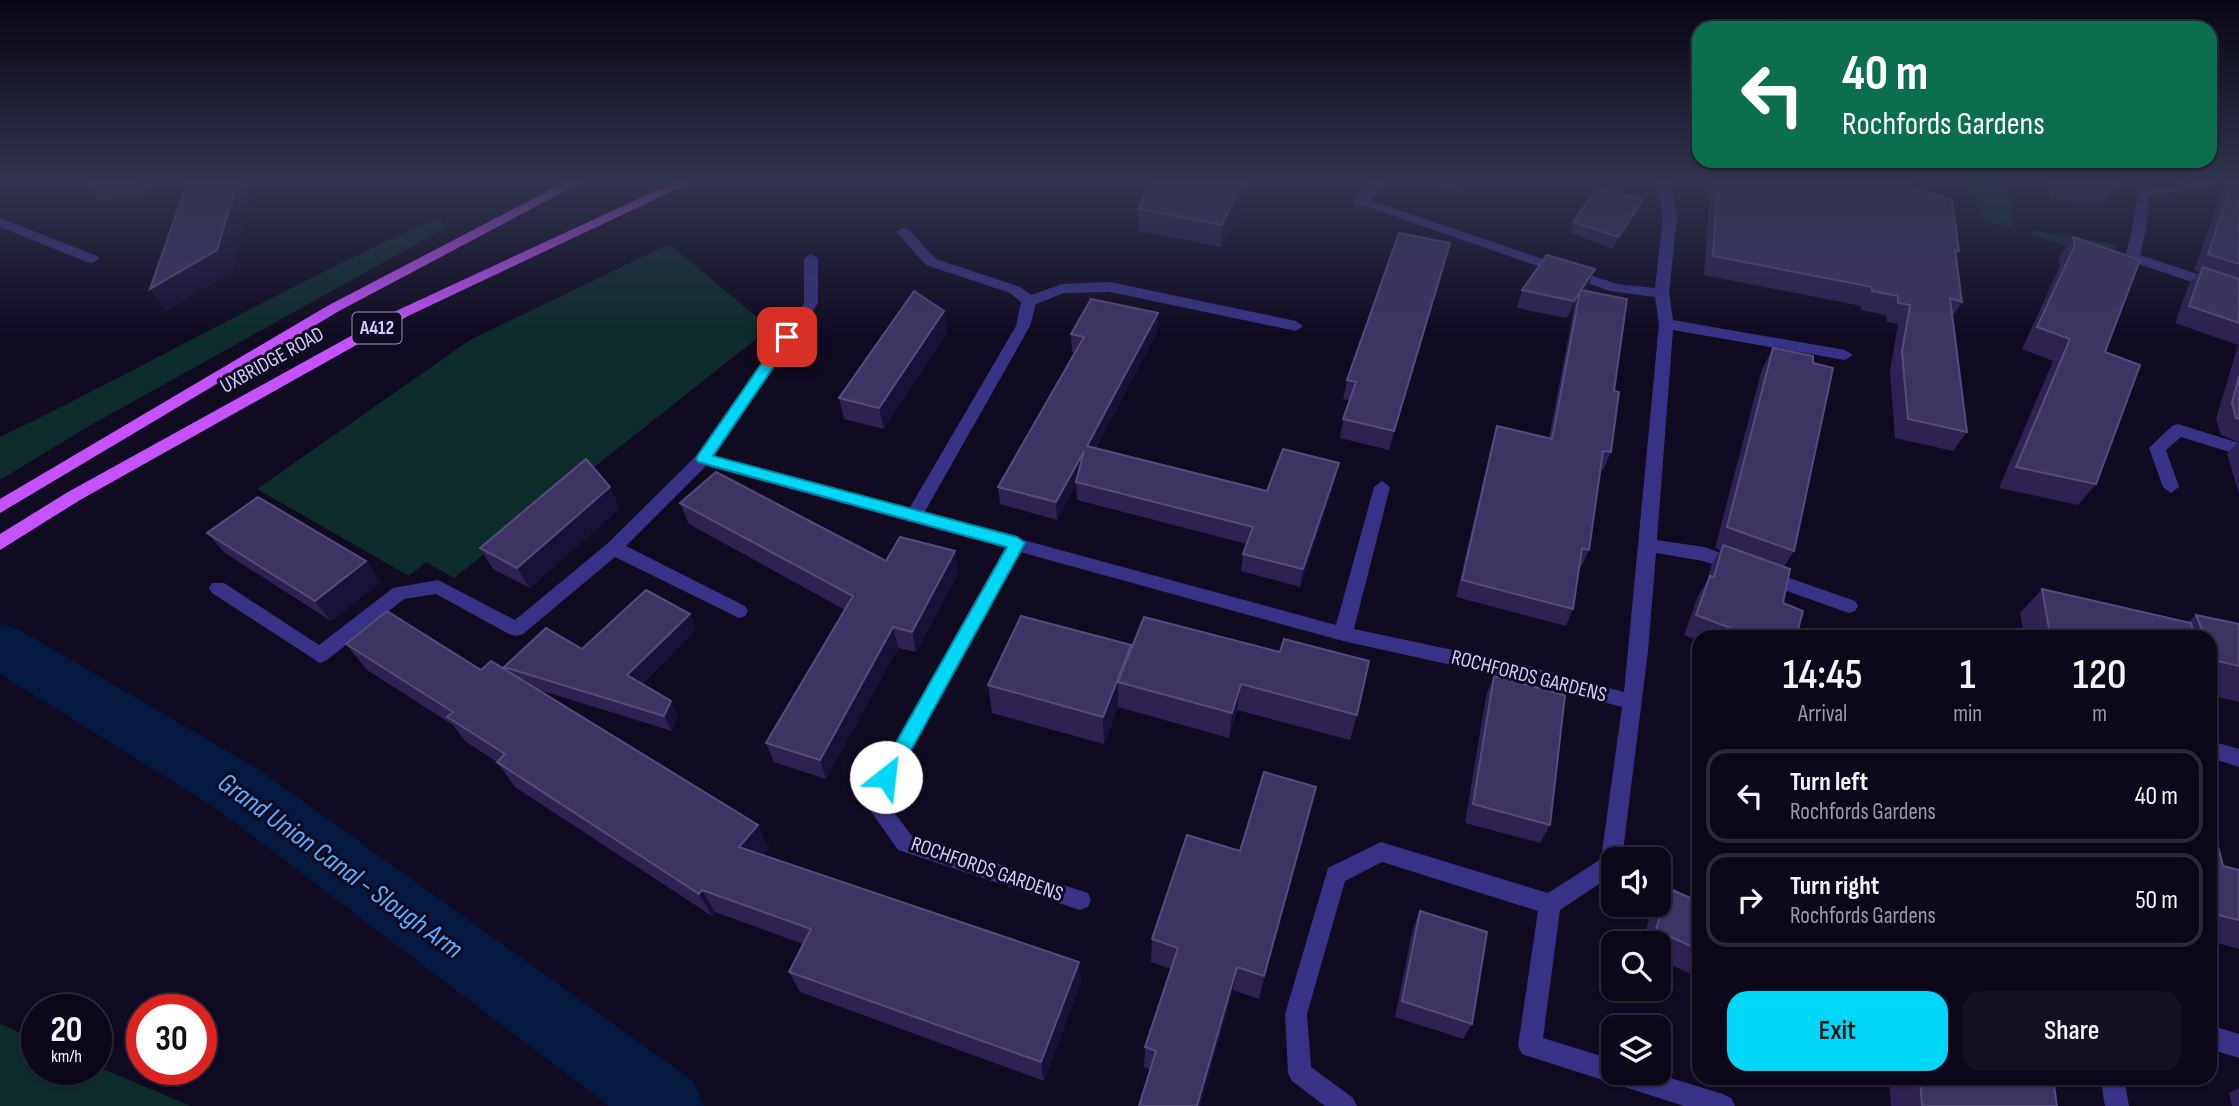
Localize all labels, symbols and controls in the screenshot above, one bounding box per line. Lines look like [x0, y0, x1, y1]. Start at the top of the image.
text: 40 m [1842, 45, 1928, 104]
icon: left [1727, 49, 1818, 140]
text: Rochfords Gardens [1842, 105, 2045, 144]
pin [757, 307, 817, 367]
road number: A412 [352, 312, 402, 344]
icon: arrive [768, 318, 806, 356]
street label: UXBRIDGE ROAD [216, 321, 328, 399]
street label: ROCHFORDS GARDENS [1449, 645, 1609, 707]
text: 14:45 [1783, 650, 1863, 701]
text: 1 [1960, 650, 1976, 701]
text: 120 [2073, 650, 2126, 701]
text: Arrival [1798, 700, 1847, 728]
text: min [1953, 700, 1982, 728]
text: m [2092, 700, 2107, 728]
position arrow [849, 740, 923, 814]
water label: Grand Union Canal - Slough Arm [211, 766, 469, 966]
text: Turn left [1790, 767, 1868, 798]
icon: left [1731, 777, 1769, 815]
text: 40 m [2135, 781, 2178, 812]
text: Rochfords Gardens [1790, 798, 1936, 826]
street label: ROCHFORDS GARDENS [908, 831, 1066, 907]
map controls [1601, 847, 1671, 1085]
button: sound [1601, 847, 1671, 917]
text: Turn right [1790, 871, 1879, 902]
icon: right [1731, 881, 1769, 919]
text: 50 m [2135, 885, 2178, 916]
text: Rochfords Gardens [1790, 902, 1936, 930]
button: search [1601, 931, 1671, 1001]
button: Exit [1727, 991, 1948, 1071]
button: Share [1962, 991, 2182, 1071]
speed limit sign: 30 [126, 994, 217, 1085]
text: 20 [51, 1009, 83, 1052]
button: layers [1601, 1015, 1671, 1085]
text: km/h [51, 1046, 82, 1067]

